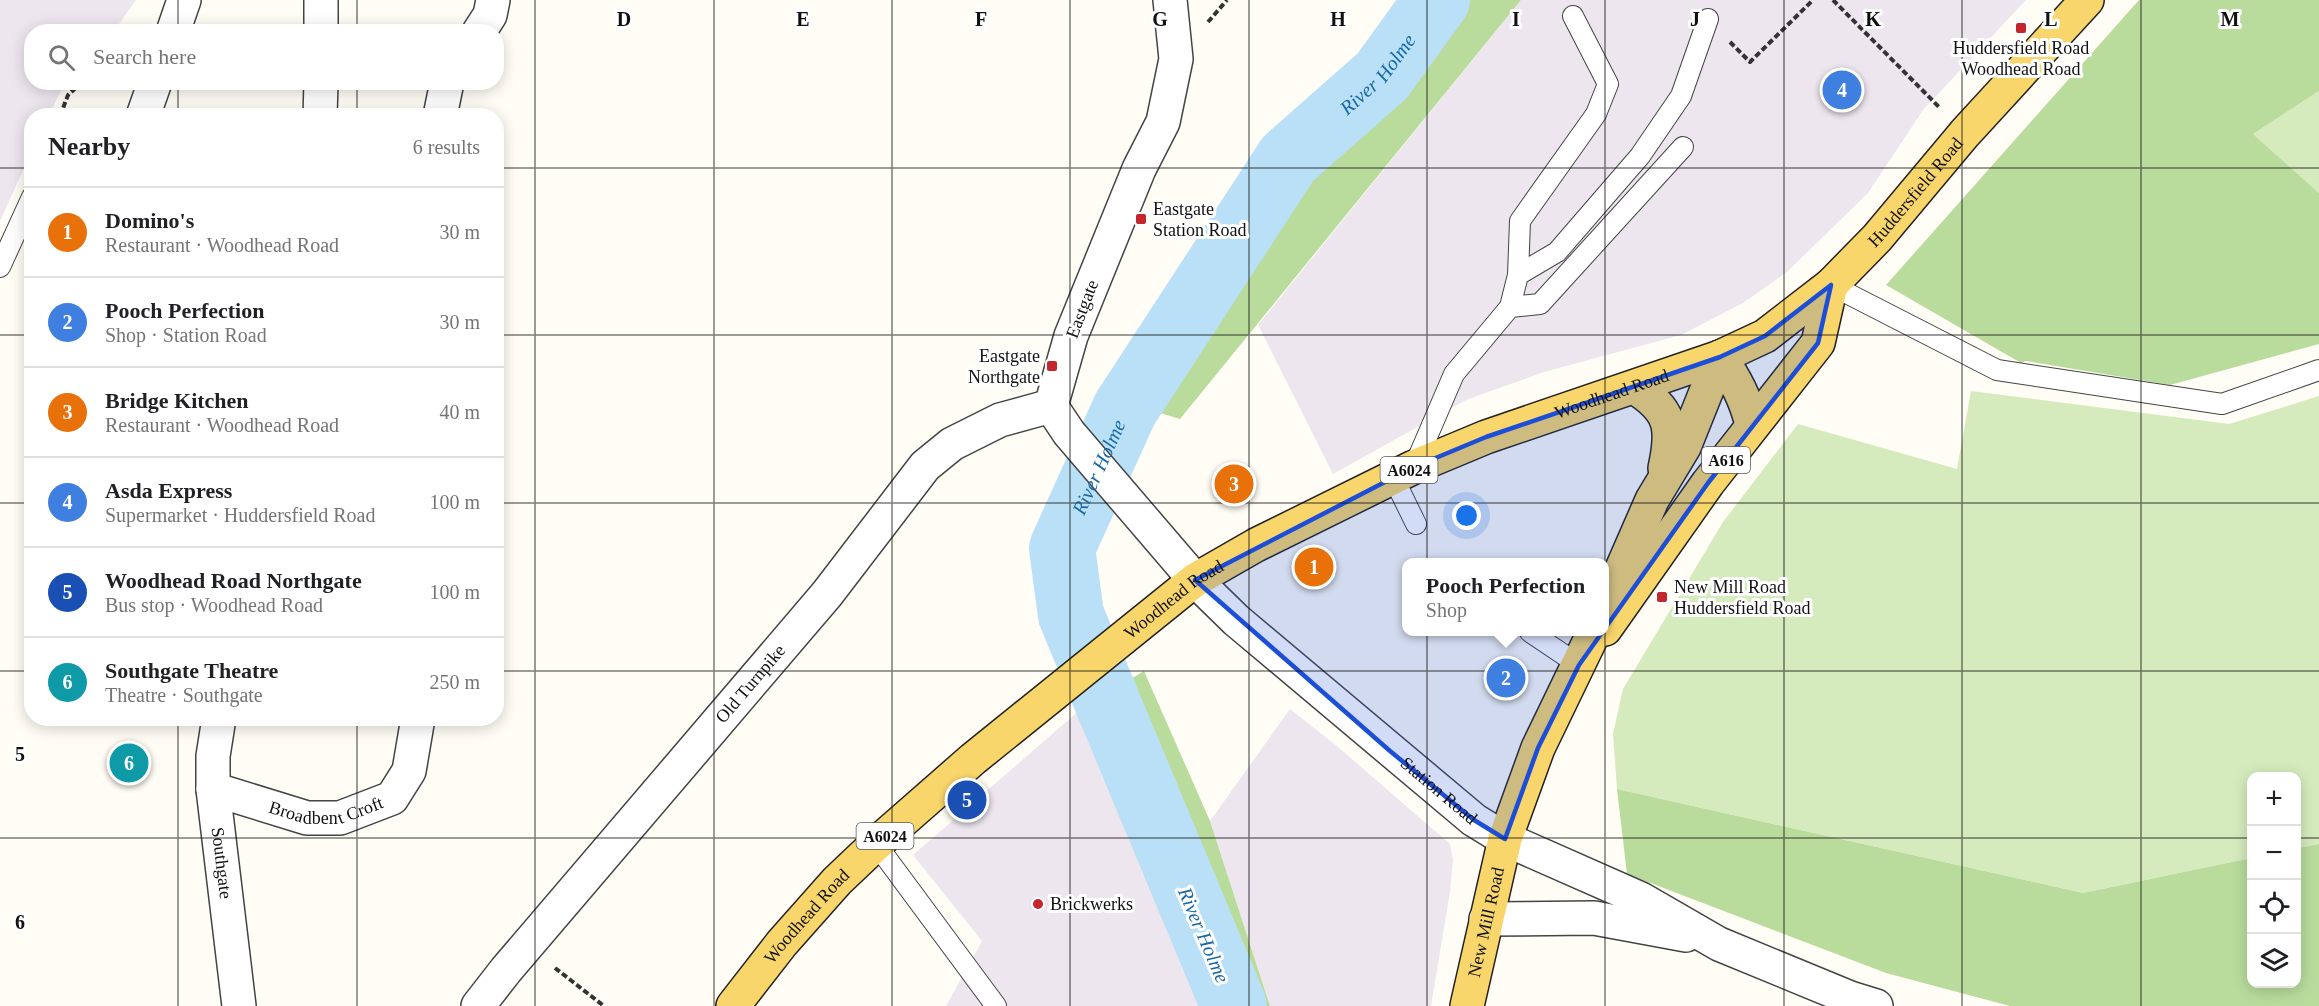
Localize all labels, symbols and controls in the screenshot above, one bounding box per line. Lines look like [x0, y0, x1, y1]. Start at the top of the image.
text: D [617, 8, 631, 30]
text: E [796, 8, 810, 30]
text: F [975, 8, 987, 30]
text: G [1152, 8, 1168, 30]
text: H [1330, 8, 1346, 30]
text: I [1512, 8, 1520, 30]
text: J [1690, 8, 1700, 30]
text: K [1865, 8, 1881, 30]
text: L [2044, 8, 2058, 30]
text: M [2221, 8, 2240, 30]
marker: Huddersfield Road Woodhead Road [2014, 21, 2028, 35]
search box [24, 24, 504, 90]
water label: River Holme [1335, 30, 1420, 120]
place label: Huddersfield Road Woodhead Road [1953, 38, 2089, 79]
icon: search [45, 41, 78, 74]
text: Search here [93, 44, 196, 69]
pin: 4 [1822, 68, 1862, 112]
text: Nearby [48, 132, 130, 161]
street label: Huddersfield Road [1864, 133, 1967, 251]
text: 6 results [413, 136, 480, 158]
place label: Eastgate Station Road [1153, 199, 1247, 240]
text: Domino's [105, 208, 194, 233]
marker: Eastgate Station Road [1134, 212, 1148, 226]
text: 1 [63, 221, 73, 243]
text: 30 m [439, 221, 480, 243]
text: Restaurant · Woodhead Road [105, 234, 339, 256]
street label: Eastgate [1062, 277, 1102, 341]
text: Pooch Perfection [105, 298, 264, 323]
text: 2 [63, 311, 73, 333]
text: 30 m [439, 311, 480, 333]
text: Shop · Station Road [105, 324, 267, 346]
place label: Eastgate Northgate [968, 346, 1040, 387]
marker: Eastgate Northgate [1045, 359, 1059, 373]
street label: Woodhead Road [1552, 365, 1671, 423]
text: Bridge Kitchen [105, 388, 249, 413]
text: 3 [63, 401, 73, 423]
text: 40 m [439, 401, 480, 423]
text: Restaurant · Woodhead Road [105, 414, 339, 436]
water label: River Holme [1067, 416, 1130, 519]
road number: A616 [1702, 447, 1750, 473]
road number: A6024 [1380, 457, 1438, 483]
pin: 3 [1214, 462, 1254, 506]
text: Asda Express [105, 478, 232, 503]
text: 4 [63, 491, 73, 513]
text: 100 m [429, 491, 480, 513]
your location [1452, 501, 1481, 530]
text: Supermarket · Huddersfield Road [105, 504, 375, 526]
pin: 1 [1294, 544, 1334, 590]
street label: Woodhead Road [1120, 556, 1227, 643]
popup [1402, 558, 1609, 636]
text: Woodhead Road Northgate [105, 568, 362, 593]
text: Pooch Perfection [1426, 573, 1585, 598]
place label: New Mill Road Huddersfield Road [1674, 577, 1810, 618]
text: 5 [63, 581, 73, 603]
text: 100 m [429, 581, 480, 603]
marker: New Mill Road Huddersfield Road [1655, 590, 1669, 604]
text: Bus stop · Woodhead Road [105, 594, 323, 616]
text: Shop [1426, 599, 1467, 621]
street label: Old Turnpike [711, 641, 789, 727]
pin: 2 [1486, 656, 1526, 700]
text: Southgate Theatre [105, 658, 278, 683]
text: 6 [63, 671, 73, 693]
text: 250 m [429, 671, 480, 693]
text: Theatre · Southgate [105, 684, 263, 706]
pin: 6 [110, 740, 148, 786]
text: 5 [15, 743, 25, 765]
street label: Station Road [1397, 753, 1481, 828]
map controls [2247, 772, 2301, 988]
button: + [2247, 772, 2301, 826]
pin: 5 [948, 778, 986, 822]
street label: Broadbent Croft [267, 792, 386, 828]
road number: A6024 [856, 823, 914, 849]
street label: Southgate [208, 826, 236, 900]
button: − [2247, 826, 2301, 880]
street label: Woodhead Road [760, 865, 853, 968]
street label: New Mill Road [1464, 865, 1508, 979]
button: locate [2247, 880, 2301, 934]
water label: River Holme [1174, 883, 1234, 986]
place label: Brickwerks [1050, 894, 1133, 914]
marker: Brickwerks [1031, 897, 1045, 911]
text: 6 [15, 911, 25, 933]
button: layers [2247, 934, 2301, 988]

